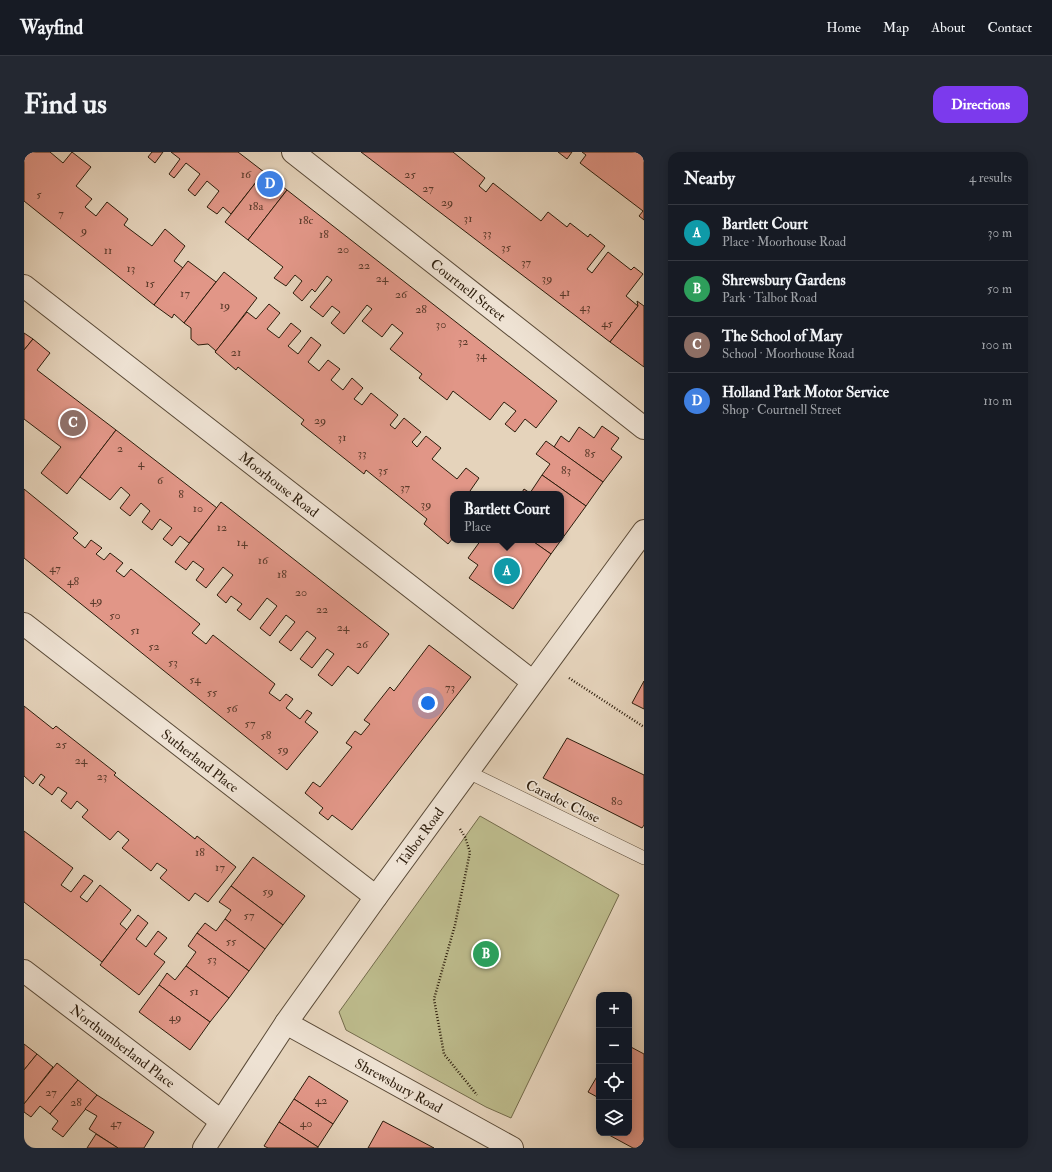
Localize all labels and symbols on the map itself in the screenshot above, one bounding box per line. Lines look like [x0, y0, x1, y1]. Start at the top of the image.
house number: 16 [241, 167, 252, 182]
house number: 25 [404, 167, 416, 182]
pin: D [257, 169, 283, 199]
house number: 27 [422, 181, 434, 196]
house number: 5 [36, 187, 42, 202]
house number: 29 [441, 195, 453, 210]
house number: 18a [249, 199, 264, 214]
house number: 7 [58, 206, 64, 221]
house number: 31 [464, 211, 472, 226]
house number: 18c [299, 213, 314, 228]
house number: 9 [80, 223, 87, 238]
house number: 33 [482, 226, 492, 241]
house number: 18 [319, 227, 329, 242]
house number: 35 [501, 240, 512, 255]
house number: 20 [337, 242, 349, 257]
house number: 11 [104, 243, 112, 258]
street label: Courtnell Street [427, 255, 509, 325]
house number: 37 [521, 255, 532, 270]
house number: 22 [358, 258, 370, 273]
house number: 13 [127, 261, 135, 276]
house number: 24 [376, 271, 389, 286]
house number: 39 [542, 271, 552, 286]
house number: 15 [145, 276, 155, 291]
house number: 41 [560, 285, 570, 300]
house number: 17 [180, 286, 190, 301]
house number: 26 [395, 287, 408, 302]
house number: 19 [220, 298, 230, 313]
house number: 43 [579, 300, 591, 315]
house number: 28 [415, 302, 427, 317]
house number: 45 [601, 316, 614, 331]
house number: 30 [436, 317, 446, 332]
house number: 32 [458, 334, 468, 349]
house number: 21 [231, 345, 241, 360]
house number: 34 [475, 348, 487, 363]
pin: C [60, 408, 86, 438]
house number: 29 [314, 413, 326, 428]
house number: 31 [338, 430, 346, 445]
house number: 2 [117, 441, 123, 456]
house number: 33 [357, 446, 367, 461]
house number: 85 [585, 446, 596, 461]
street label: Moorhouse Road [235, 448, 322, 521]
house number: 4 [138, 456, 145, 471]
house number: 35 [378, 463, 389, 478]
house number: 83 [561, 463, 571, 478]
house number: 6 [157, 473, 164, 488]
house number: 37 [400, 480, 411, 495]
house number: 8 [178, 487, 184, 502]
house number: 39 [421, 497, 431, 512]
house number: 10 [193, 501, 203, 516]
house number: 12 [217, 520, 227, 535]
house number: 14 [237, 535, 248, 550]
house number: 16 [258, 553, 269, 568]
pin: A [494, 556, 520, 586]
house number: 47 [49, 561, 61, 576]
house number: 18 [277, 567, 287, 582]
house number: 48 [67, 574, 79, 589]
house number: 20 [295, 585, 307, 600]
house number: 49 [90, 593, 102, 608]
house number: 22 [316, 602, 328, 617]
house number: 50 [109, 608, 121, 623]
house number: 24 [337, 620, 350, 635]
house number: 51 [130, 623, 140, 638]
house number: 26 [356, 637, 369, 652]
house number: 52 [148, 639, 160, 654]
house number: 53 [168, 655, 178, 670]
house number: 54 [189, 672, 201, 687]
house number: 73 [445, 680, 455, 695]
house number: 55 [207, 685, 218, 700]
your location [418, 693, 438, 713]
house number: 56 [226, 701, 239, 716]
house number: 57 [245, 716, 256, 731]
street label: Sutherland Place [158, 726, 242, 796]
house number: 58 [261, 728, 272, 743]
house number: 25 [55, 737, 67, 752]
house number: 59 [277, 742, 289, 757]
house number: 24 [75, 753, 88, 768]
house number: 23 [97, 769, 107, 784]
street label: Caradoc Close [523, 776, 603, 827]
house number: 80 [611, 794, 623, 809]
street label: Talbot Road [393, 804, 448, 870]
house number: 18 [195, 845, 205, 860]
house number: 17 [215, 860, 225, 875]
house number: 59 [262, 884, 274, 899]
house number: 57 [244, 908, 255, 923]
house number: 55 [226, 934, 237, 949]
pin: B [473, 939, 499, 969]
house number: 53 [207, 952, 217, 967]
house number: 51 [189, 984, 199, 999]
street label: Northumberland Place [67, 1001, 178, 1092]
house number: 49 [169, 1010, 181, 1025]
street label: Shrewsbury Road [352, 1055, 445, 1117]
house number: 27 [45, 1085, 57, 1100]
house number: 42 [315, 1093, 327, 1108]
house number: 28 [70, 1095, 82, 1110]
house number: 47 [110, 1116, 122, 1131]
house number: 40 [300, 1116, 312, 1131]

